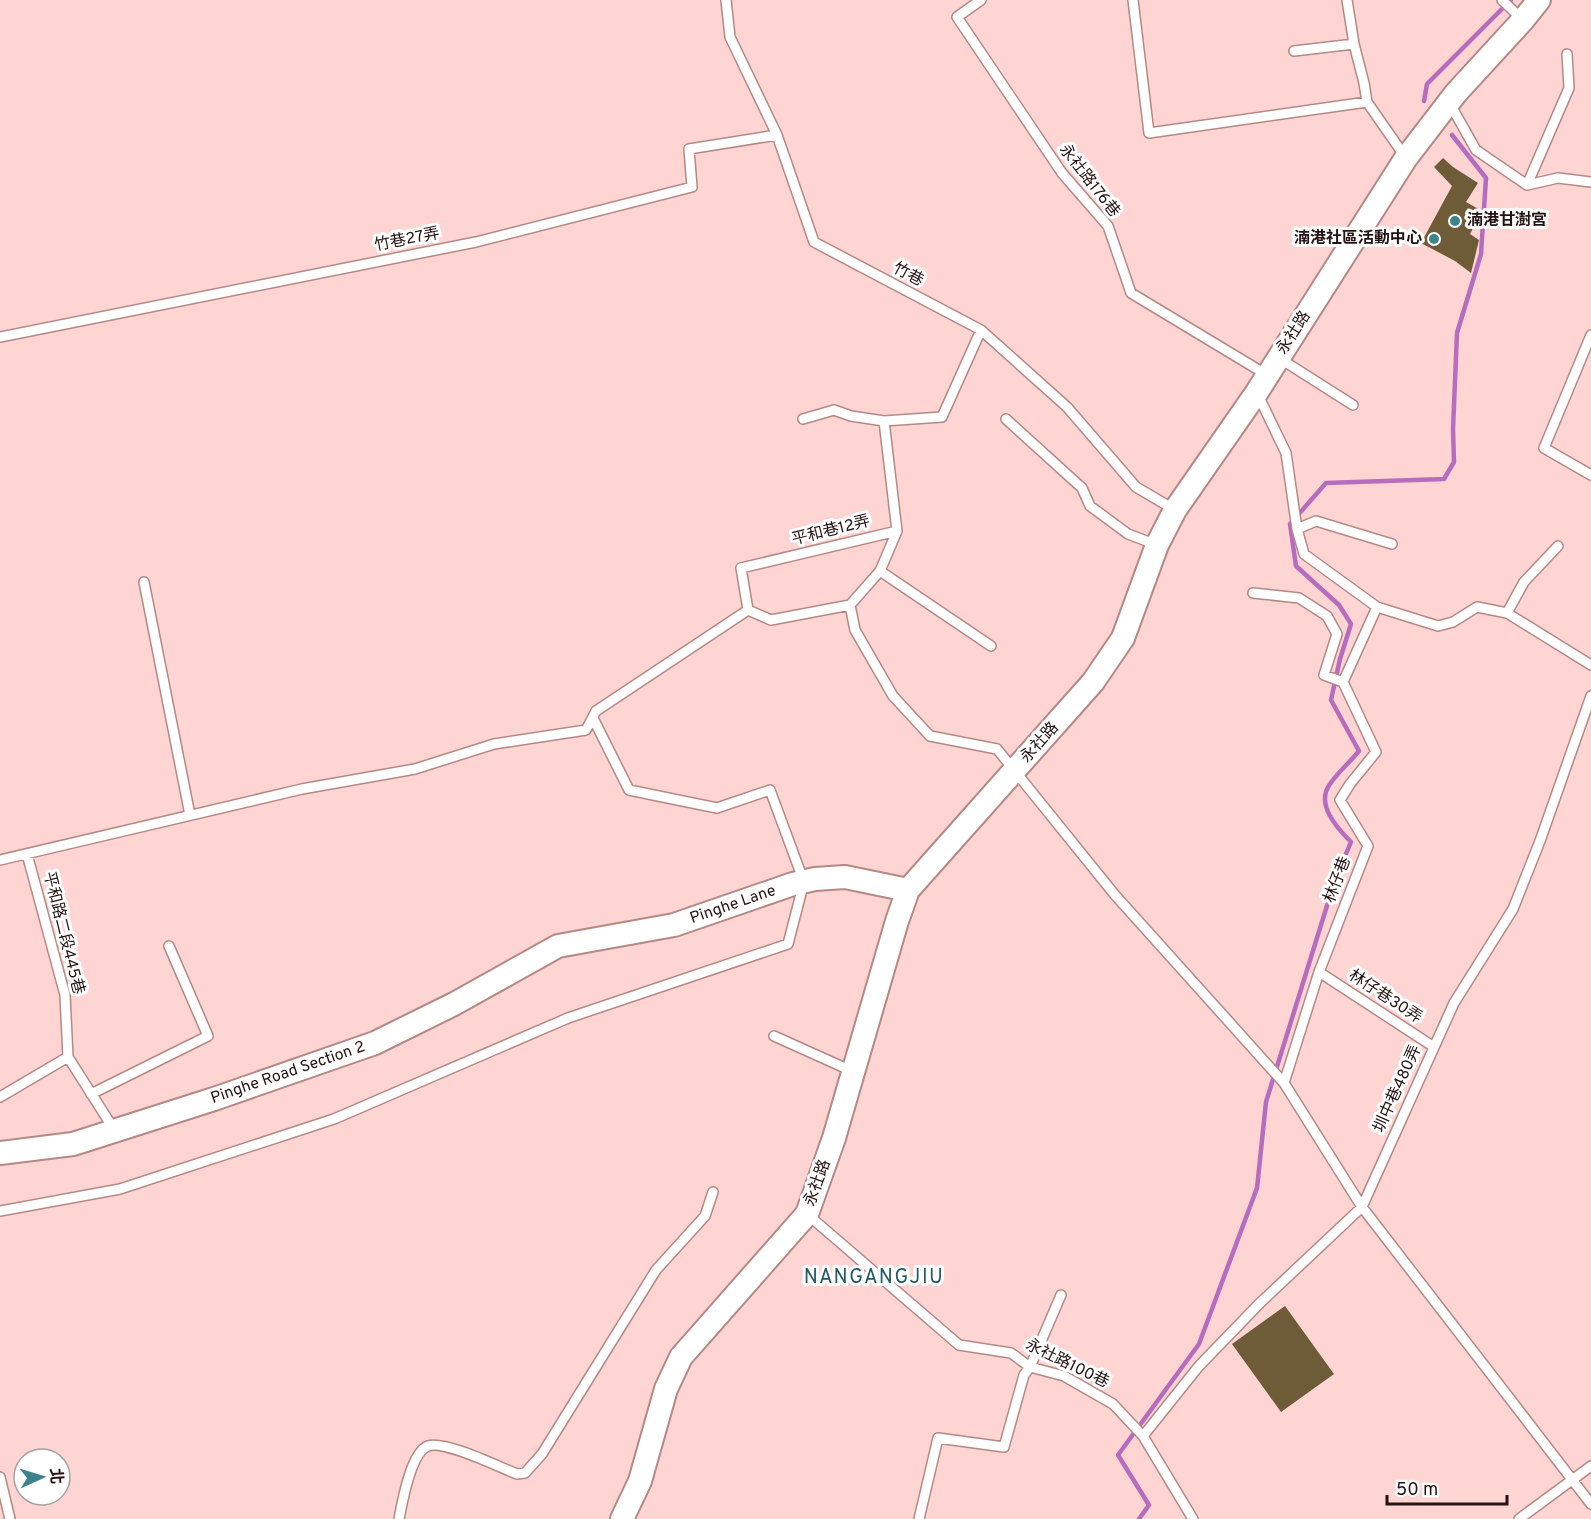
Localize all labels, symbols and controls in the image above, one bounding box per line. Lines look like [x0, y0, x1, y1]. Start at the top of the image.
street label: 永社路176巷 [1054, 141, 1124, 221]
place label: 湳港甘澍宮 [1467, 210, 1547, 231]
marker: 湳港甘澍宮 [1448, 214, 1462, 228]
street label: 竹巷27弄 [373, 224, 441, 256]
place label: 湳港社區活動中心 [1294, 228, 1422, 249]
marker: 湳港社區活動中心 [1427, 232, 1441, 246]
street label: 竹巷 [889, 259, 927, 291]
street label: 永社路 [1273, 307, 1315, 359]
street label: 平和巷12弄 [790, 512, 872, 550]
street label: 永社路 [1017, 718, 1063, 768]
street label: 林仔巷 [1320, 854, 1356, 906]
street label: 平和路二段445巷 [38, 870, 88, 996]
street label: Pinghe Lane [687, 881, 779, 929]
street label: 林仔巷30弄 [1344, 966, 1426, 1028]
street label: Pinghe Road Section 2 [208, 1037, 368, 1109]
street label: 圳中巷480弄 [1370, 1042, 1426, 1136]
street label: 永社路 [800, 1157, 836, 1209]
district label: NANGANGJIU [804, 1265, 944, 1291]
street label: 永社路100巷 [1022, 1335, 1112, 1393]
north arrow [12, 1447, 72, 1507]
text: 北 [44, 1467, 66, 1485]
scale bar [1387, 1468, 1507, 1506]
text: 50 m [1396, 1479, 1438, 1502]

